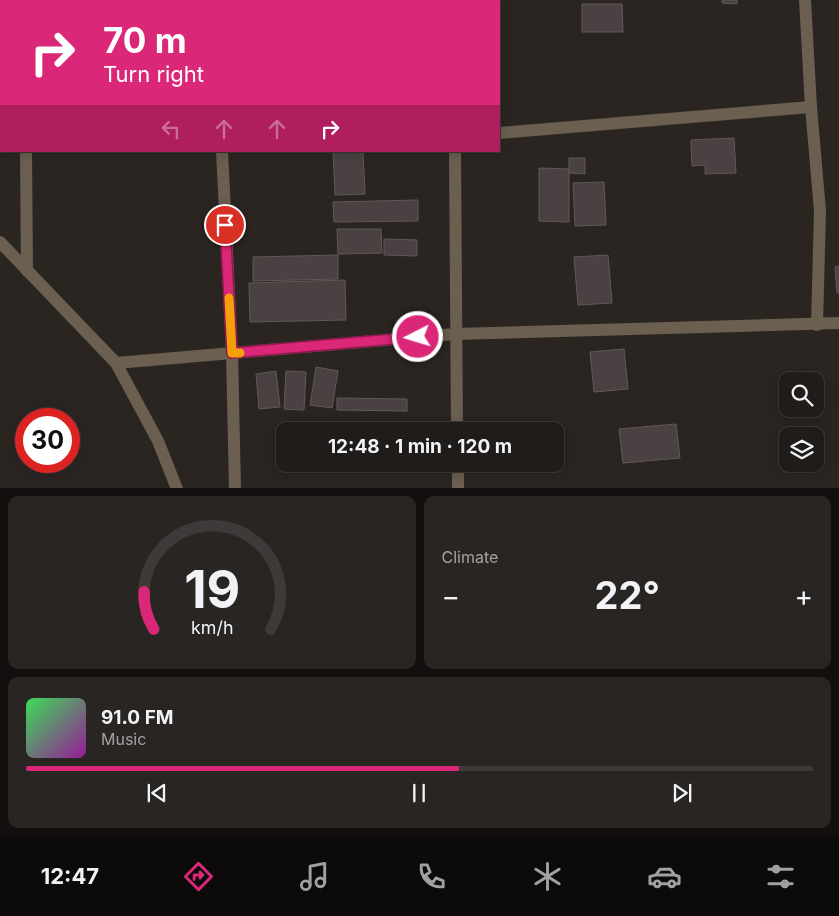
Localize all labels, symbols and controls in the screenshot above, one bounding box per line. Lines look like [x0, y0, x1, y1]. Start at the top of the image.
text: 70 m [103, 19, 187, 61]
icon: right [20, 20, 85, 85]
text: Turn right [103, 61, 204, 87]
icon: left [157, 115, 185, 143]
icon: ahead [210, 115, 238, 143]
icon: ahead [263, 115, 291, 143]
icon: right [316, 115, 344, 143]
pin [204, 204, 246, 246]
icon: arrive [211, 211, 239, 239]
position arrow [391, 310, 443, 362]
map controls [779, 372, 824, 472]
button: search [779, 372, 824, 417]
speed limit sign: 30 [15, 408, 80, 473]
button: layers [779, 427, 824, 472]
text: 12:48 · 1 min · 120 m [328, 435, 512, 458]
text: Climate [442, 547, 498, 567]
text: 19 [184, 558, 240, 621]
text: 22° [595, 572, 660, 618]
text: − [442, 579, 460, 613]
text: + [794, 579, 813, 613]
text: km/h [191, 617, 233, 638]
text: 91.0 FM [101, 706, 173, 729]
text: Music [101, 729, 146, 749]
icon: previous [143, 779, 171, 807]
icon: pause [405, 779, 433, 807]
icon: next [668, 779, 696, 807]
icon: directions [181, 859, 216, 894]
icon: music [297, 859, 332, 894]
icon: phone [414, 859, 449, 894]
icon: climate [530, 859, 565, 894]
icon: car [647, 859, 682, 894]
icon: filters [763, 859, 798, 894]
text: 12:47 [41, 863, 99, 889]

